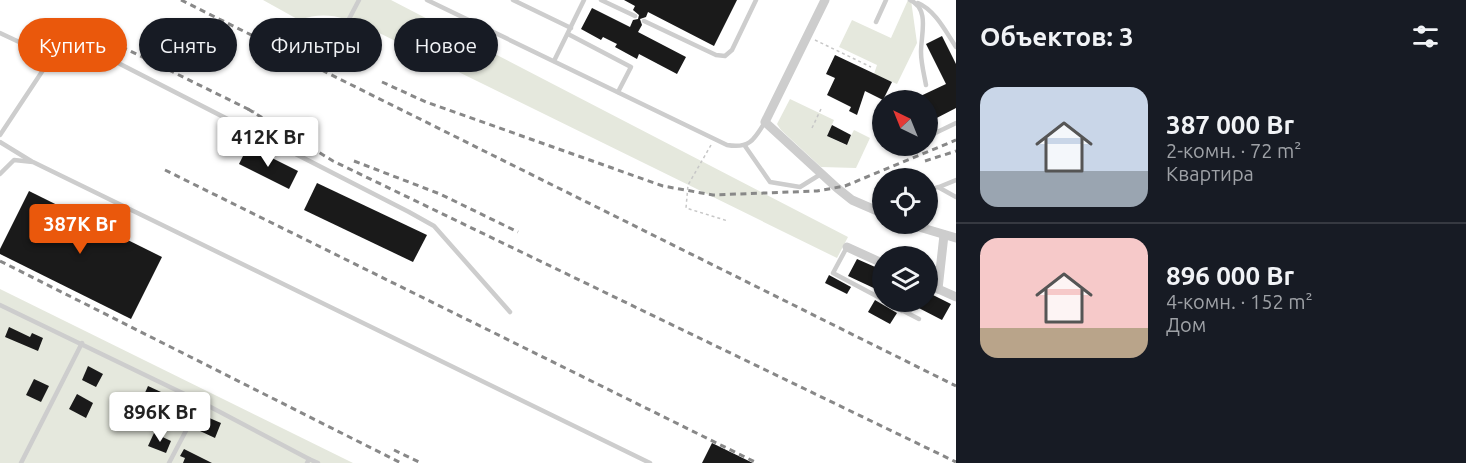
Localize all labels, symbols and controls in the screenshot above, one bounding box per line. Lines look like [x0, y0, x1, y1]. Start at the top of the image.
chip: Купить [18, 18, 127, 72]
chip: Снять [139, 18, 237, 72]
chip: Фильтры [249, 18, 382, 72]
chip: Новое [394, 18, 498, 72]
icon: filters [1409, 20, 1442, 53]
text: Объектов: 3 [980, 22, 1134, 51]
north arrow [872, 90, 938, 156]
map controls [872, 90, 938, 312]
text: 387 000 Br [1166, 110, 1294, 139]
icon: home [1028, 111, 1100, 183]
pin: 412K Br [213, 117, 323, 168]
text: 412K Br [231, 125, 305, 148]
text: 2-комн. · 72 m² [1166, 139, 1301, 162]
text: Квартира [1166, 162, 1254, 185]
button: locate [872, 168, 938, 234]
pin: 387K Br [25, 204, 135, 255]
text: 387K Br [43, 212, 117, 235]
button: layers [872, 246, 938, 312]
text: 896 000 Br [1166, 261, 1294, 290]
icon: home [1028, 262, 1100, 334]
text: 4-комн. · 152 m² [1166, 290, 1313, 313]
text: Дом [1166, 313, 1206, 336]
pin: 896K Br [105, 392, 215, 443]
text: 896K Br [123, 400, 197, 423]

